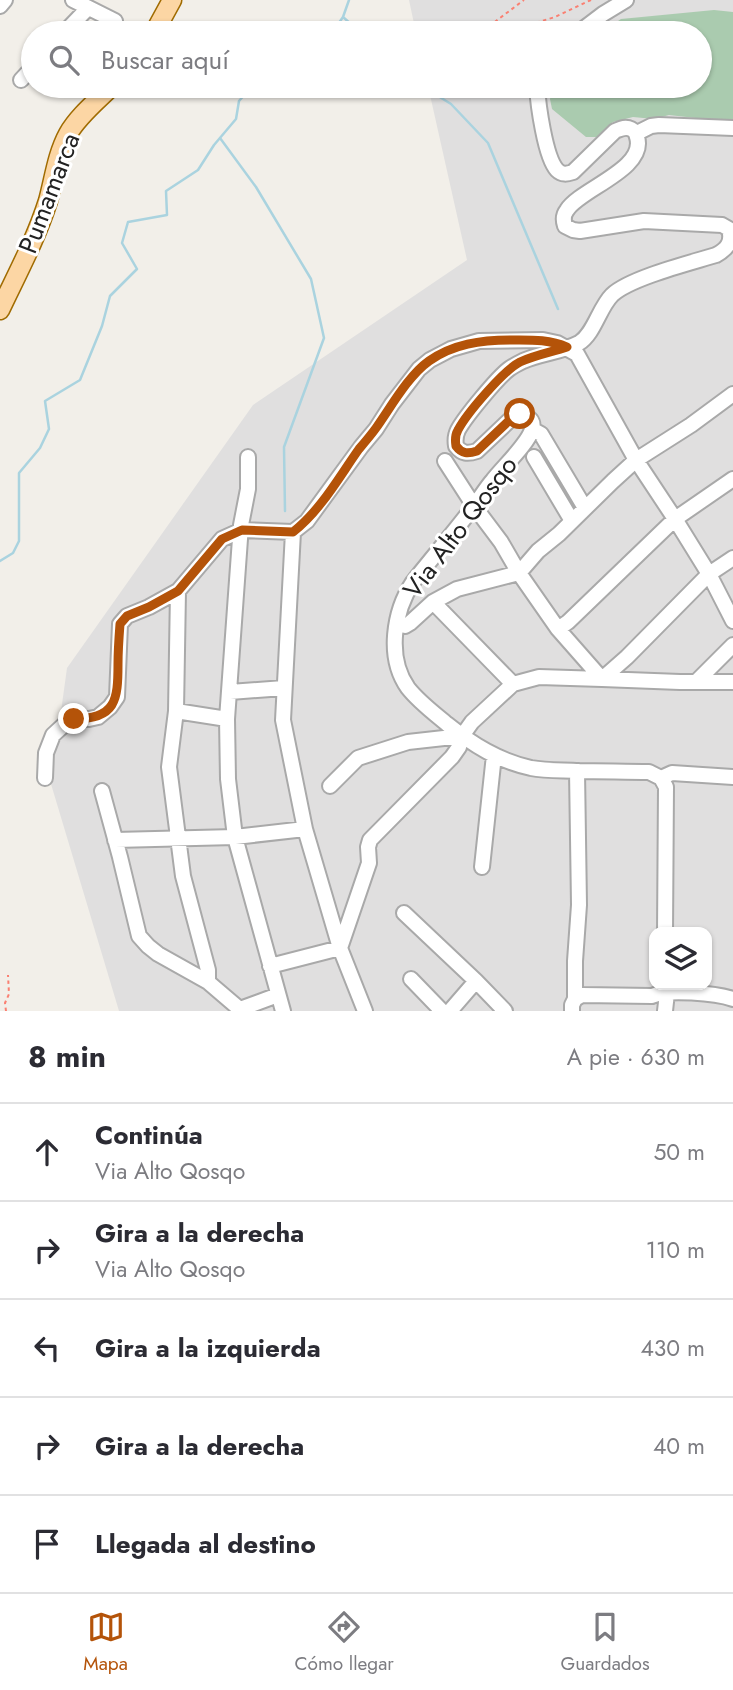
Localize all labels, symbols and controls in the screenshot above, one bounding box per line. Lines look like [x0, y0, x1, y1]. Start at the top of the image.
search box [21, 21, 712, 98]
icon: search [45, 41, 83, 79]
text: Buscar aquí [101, 41, 229, 79]
street label: Pumamarca [9, 127, 89, 259]
route start [504, 398, 535, 429]
street label: Via Alto Qosqo [394, 448, 526, 606]
route end [58, 703, 89, 734]
map controls [649, 927, 712, 990]
button: layers [649, 927, 712, 990]
text: 8 min [28, 1035, 106, 1078]
text: A pie · 630 m [567, 1040, 705, 1074]
text: Continúa [95, 1116, 203, 1154]
icon: ahead [28, 1133, 66, 1171]
text: 50 m [653, 1135, 705, 1169]
text: Via Alto Qosqo [95, 1154, 245, 1188]
text: Gira a la derecha [95, 1214, 304, 1252]
icon: right [28, 1231, 66, 1269]
text: 110 m [646, 1233, 705, 1267]
text: Via Alto Qosqo [95, 1252, 245, 1286]
icon: left [28, 1329, 66, 1367]
text: Gira a la izquierda [95, 1329, 321, 1367]
text: 430 m [640, 1331, 705, 1365]
icon: right [28, 1427, 66, 1465]
text: Gira a la derecha [95, 1427, 304, 1465]
text: 40 m [653, 1429, 705, 1463]
icon: arrive [28, 1525, 66, 1563]
text: Llegada al destino [95, 1525, 316, 1563]
tab: Mapa [83, 1608, 128, 1677]
tab: Cómo llegar [295, 1608, 394, 1677]
tab: Guardados [560, 1608, 650, 1677]

